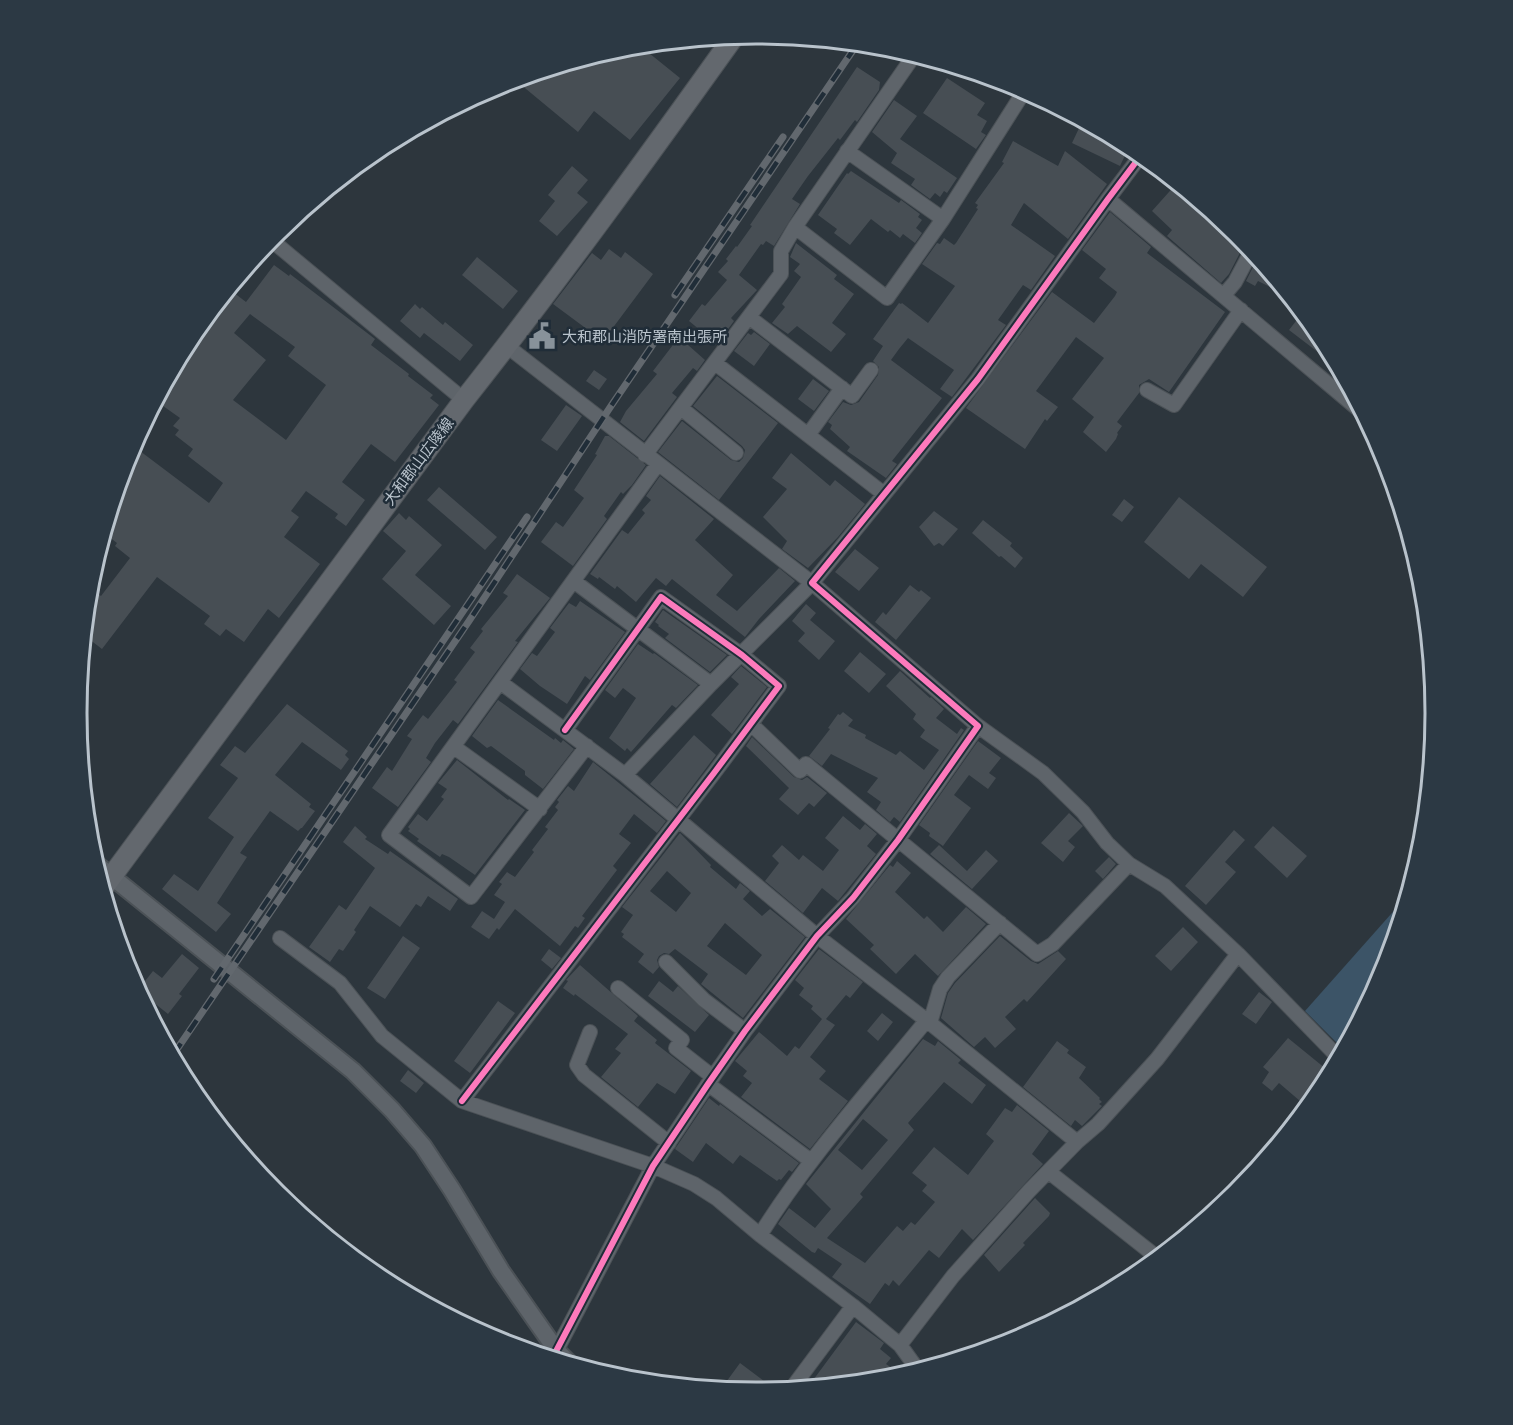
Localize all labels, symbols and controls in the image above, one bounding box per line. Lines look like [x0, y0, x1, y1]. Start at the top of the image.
public building icon: 大和郡山消防署南出張所 [527, 321, 557, 351]
place label: 大和郡山消防署南出張所 [562, 326, 727, 346]
street label: 大和郡山広陵線 [378, 413, 458, 509]

